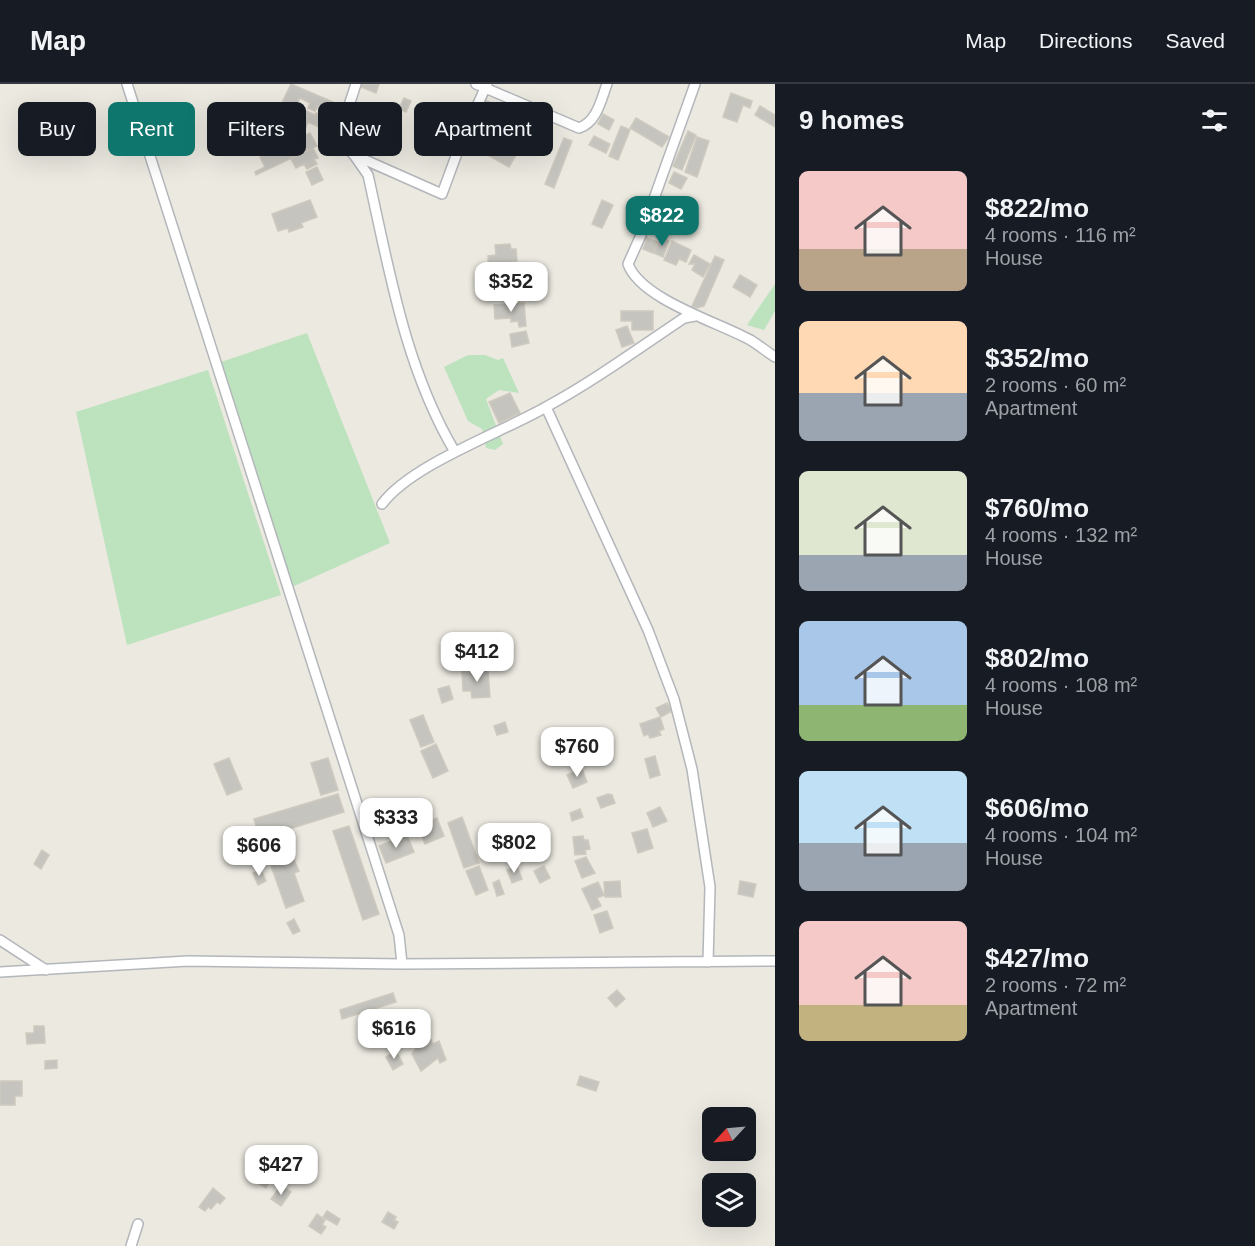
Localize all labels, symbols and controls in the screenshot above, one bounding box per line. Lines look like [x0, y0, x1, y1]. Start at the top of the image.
text: Map [30, 25, 86, 56]
text: Map [965, 29, 1006, 52]
text: Directions [1039, 29, 1132, 52]
text: Saved [1165, 29, 1225, 52]
chip: Buy [18, 102, 96, 156]
chip: Rent [108, 102, 195, 156]
chip: Filters [207, 102, 306, 156]
chip: New [318, 102, 402, 156]
chip: Apartment [414, 102, 553, 156]
icon: filters [1198, 104, 1231, 137]
text: 9 homes [799, 105, 905, 135]
text: $822/mo [985, 193, 1089, 223]
icon: home [847, 195, 919, 267]
pin: $822 [626, 196, 698, 247]
text: $822 [640, 204, 684, 226]
text: 4 rooms · 116 m² [985, 224, 1136, 246]
text: House [985, 247, 1043, 269]
pin: $352 [475, 262, 547, 313]
text: $352 [489, 270, 533, 292]
text: $352/mo [985, 343, 1089, 373]
icon: home [847, 345, 919, 417]
text: 2 rooms · 60 m² [985, 374, 1126, 396]
text: Apartment [985, 397, 1077, 419]
text: $760/mo [985, 493, 1089, 523]
icon: home [847, 495, 919, 567]
text: 4 rooms · 132 m² [985, 524, 1137, 546]
text: House [985, 547, 1043, 569]
pin: $412 [441, 632, 513, 683]
text: $412 [455, 640, 499, 662]
text: $802/mo [985, 643, 1089, 673]
icon: home [847, 645, 919, 717]
text: 4 rooms · 108 m² [985, 674, 1137, 696]
text: House [985, 697, 1043, 719]
pin: $760 [541, 727, 613, 778]
text: $760 [555, 735, 599, 757]
text: $606/mo [985, 793, 1089, 823]
icon: home [847, 795, 919, 867]
pin: $333 [360, 798, 432, 849]
text: $333 [374, 806, 418, 828]
pin: $802 [478, 823, 550, 874]
text: 4 rooms · 104 m² [985, 824, 1137, 846]
pin: $606 [223, 826, 295, 877]
text: $802 [492, 831, 536, 853]
text: $606 [237, 834, 281, 856]
text: House [985, 847, 1043, 869]
text: $427/mo [985, 943, 1089, 973]
icon: home [847, 945, 919, 1017]
text: 2 rooms · 72 m² [985, 974, 1126, 996]
text: Apartment [985, 997, 1077, 1019]
pin: $616 [358, 1009, 430, 1060]
text: $616 [372, 1017, 416, 1039]
north arrow [702, 1107, 756, 1161]
map controls [702, 1107, 756, 1227]
pin: $427 [245, 1145, 317, 1196]
text: $427 [259, 1153, 303, 1175]
button: layers [702, 1173, 756, 1227]

